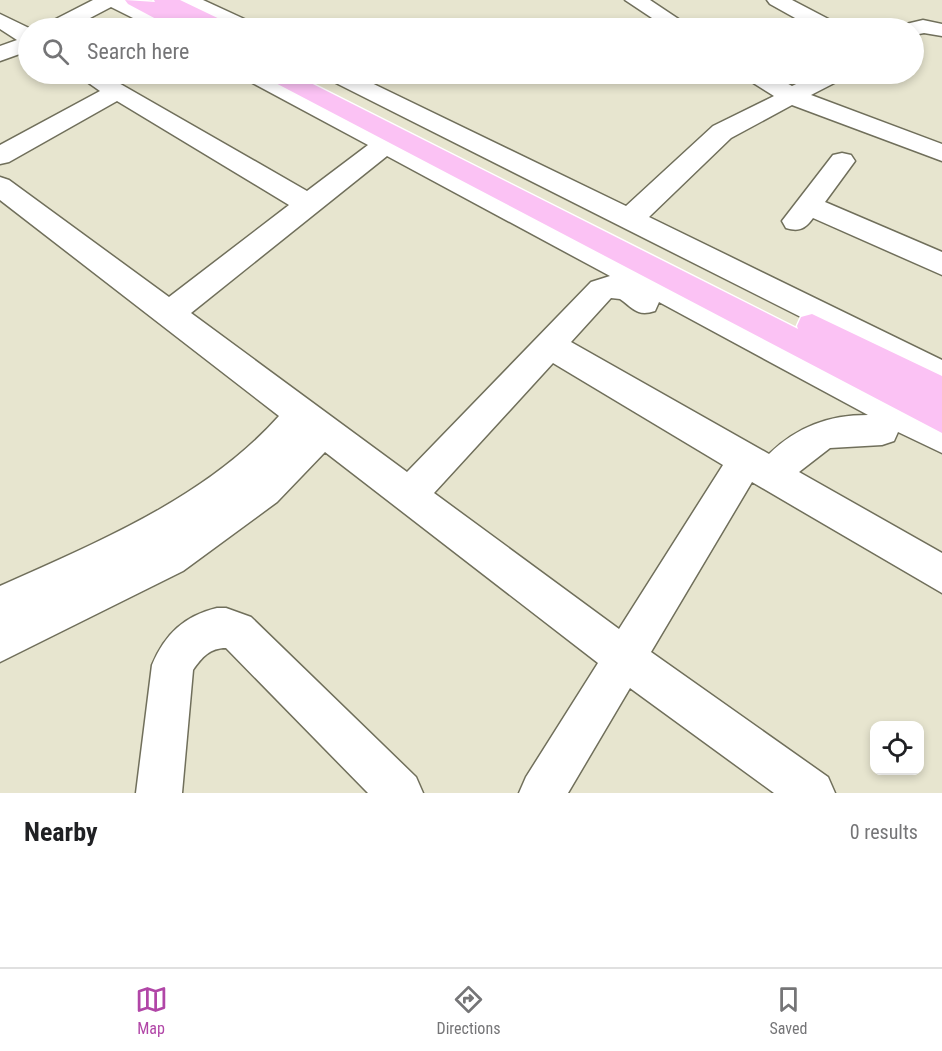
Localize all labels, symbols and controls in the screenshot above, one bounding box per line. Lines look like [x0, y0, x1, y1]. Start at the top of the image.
search box [18, 18, 924, 84]
icon: search [39, 35, 72, 68]
text: Search here [87, 39, 189, 64]
map controls [870, 721, 924, 775]
button: locate [870, 721, 924, 775]
text: Nearby [24, 817, 98, 847]
text: 0 results [850, 820, 918, 844]
tab: Map [135, 983, 168, 1038]
tab: Directions [437, 983, 500, 1038]
tab: Saved [769, 983, 807, 1038]

